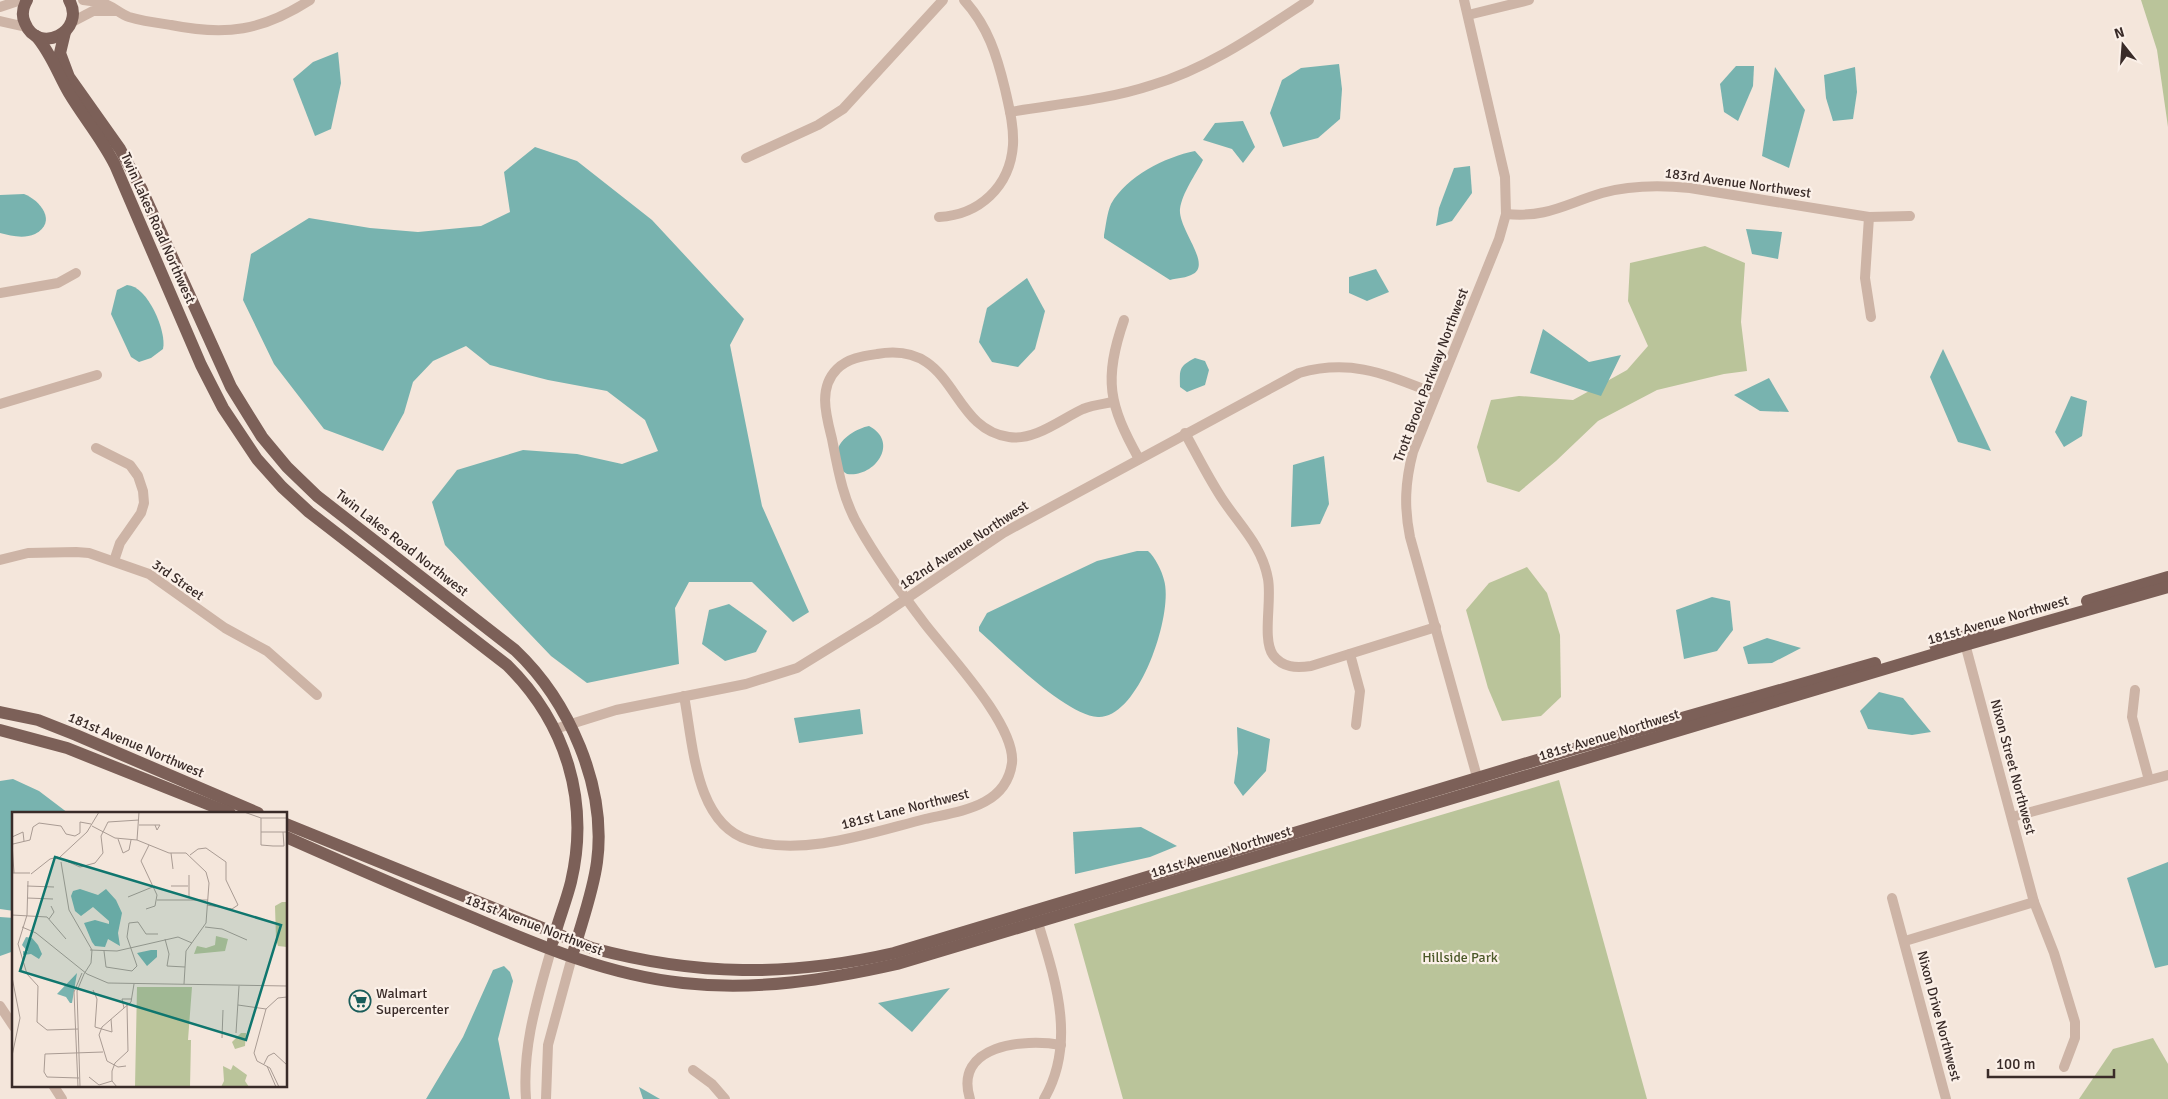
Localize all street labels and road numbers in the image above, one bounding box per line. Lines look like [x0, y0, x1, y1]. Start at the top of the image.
street label: Twin Lakes Road Northwest [117, 150, 199, 306]
street label: 183rd Avenue Northwest [1664, 164, 1812, 202]
street label: Trott Brook Parkway Northwest [1390, 286, 1472, 464]
street label: Twin Lakes Road Northwest [332, 486, 472, 600]
street label: 182nd Avenue Northwest [896, 497, 1032, 593]
street label: 3rd Street [149, 556, 207, 604]
street label: 181st Avenue Northwest [1925, 592, 2071, 648]
street label: Nixon Street Northwest [1987, 697, 2039, 837]
street label: 181st Avenue Northwest [1537, 705, 1681, 764]
street label: 181st Avenue Northwest [65, 709, 207, 781]
street label: 181st Lane Northwest [839, 785, 971, 833]
street label: 181st Avenue Northwest [1149, 822, 1293, 881]
street label: 181st Avenue Northwest [463, 891, 605, 959]
street label: Nixon Drive Northwest [1913, 949, 1965, 1083]

